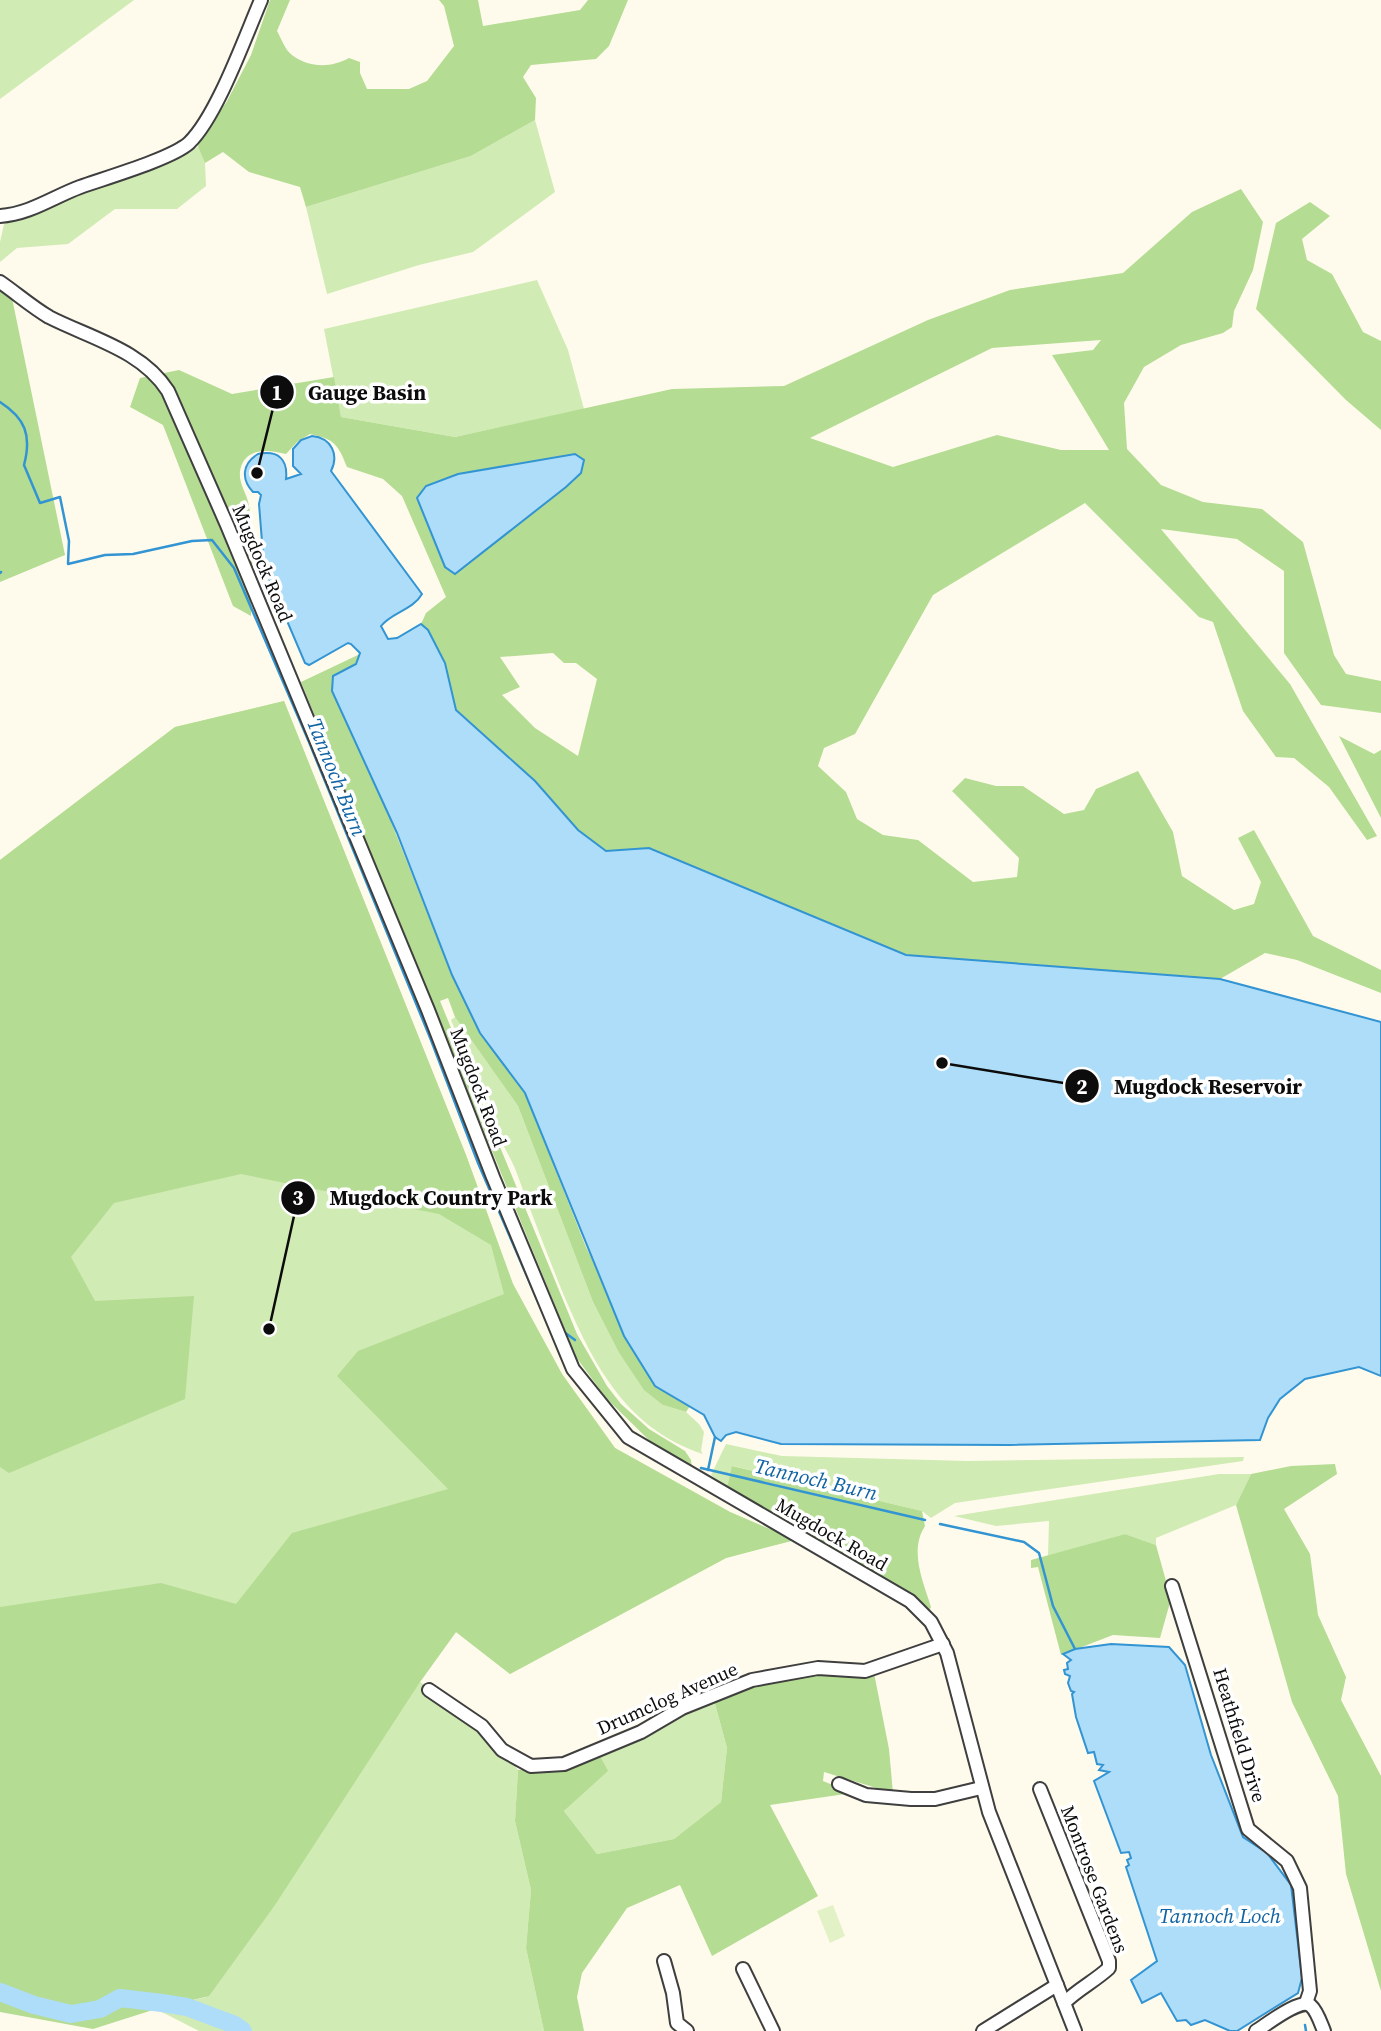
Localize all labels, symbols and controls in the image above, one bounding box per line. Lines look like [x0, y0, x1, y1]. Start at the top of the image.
callout: Gauge Basin [259, 371, 440, 413]
text: 1 [271, 378, 283, 407]
text: Gauge Basin [308, 378, 426, 407]
street label: Mugdock Road [227, 500, 300, 626]
water label: Tannoch Burn [300, 714, 374, 841]
street label: Mugdock Road [444, 1024, 514, 1150]
callout: Mugdock Reservoir [1065, 1065, 1316, 1107]
text: 2 [1076, 1072, 1088, 1101]
text: Mugdock Reservoir [1114, 1072, 1302, 1101]
callout: Mugdock Country Park [281, 1177, 567, 1219]
text: 3 [292, 1183, 304, 1212]
text: Mugdock Country Park [329, 1183, 553, 1212]
water label: Tannoch Burn [752, 1451, 880, 1507]
street label: Mugdock Road [771, 1491, 893, 1577]
street label: Drumclog Avenue [592, 1655, 742, 1741]
street label: Heathfield Drive [1207, 1665, 1273, 1805]
street label: Montrose Gardens [1055, 1802, 1135, 1956]
water label: Tannoch Loch [1159, 1901, 1281, 1930]

